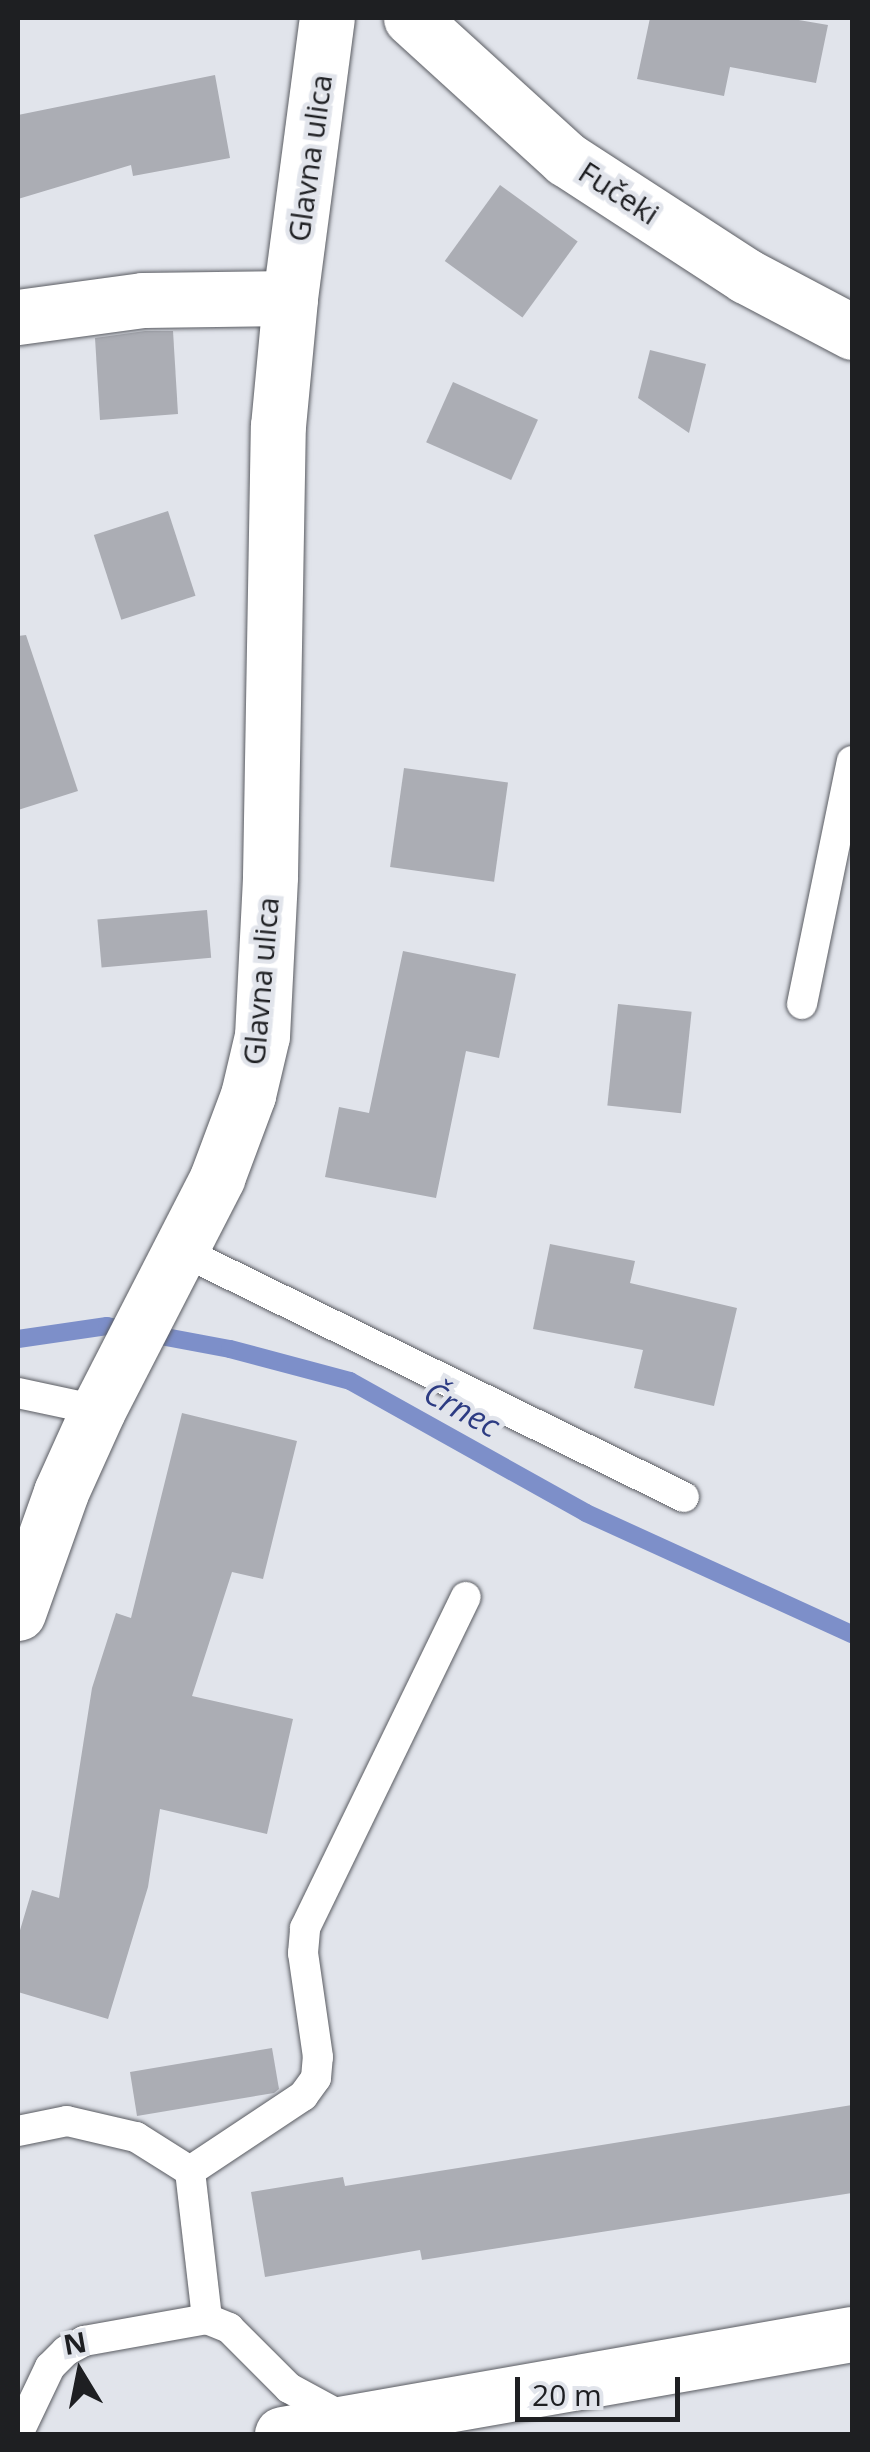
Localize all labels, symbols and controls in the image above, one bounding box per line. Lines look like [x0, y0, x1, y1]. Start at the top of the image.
street label: Glavna ulica [280, 72, 340, 244]
street label: Fučeki [572, 154, 666, 232]
street label: Glavna ulica [236, 896, 286, 1066]
water label: Črnec [418, 1373, 506, 1445]
north arrow [30, 2322, 130, 2422]
text: N [60, 2322, 89, 2363]
scale bar [520, 2357, 685, 2419]
text: 20 m [532, 2374, 602, 2415]

